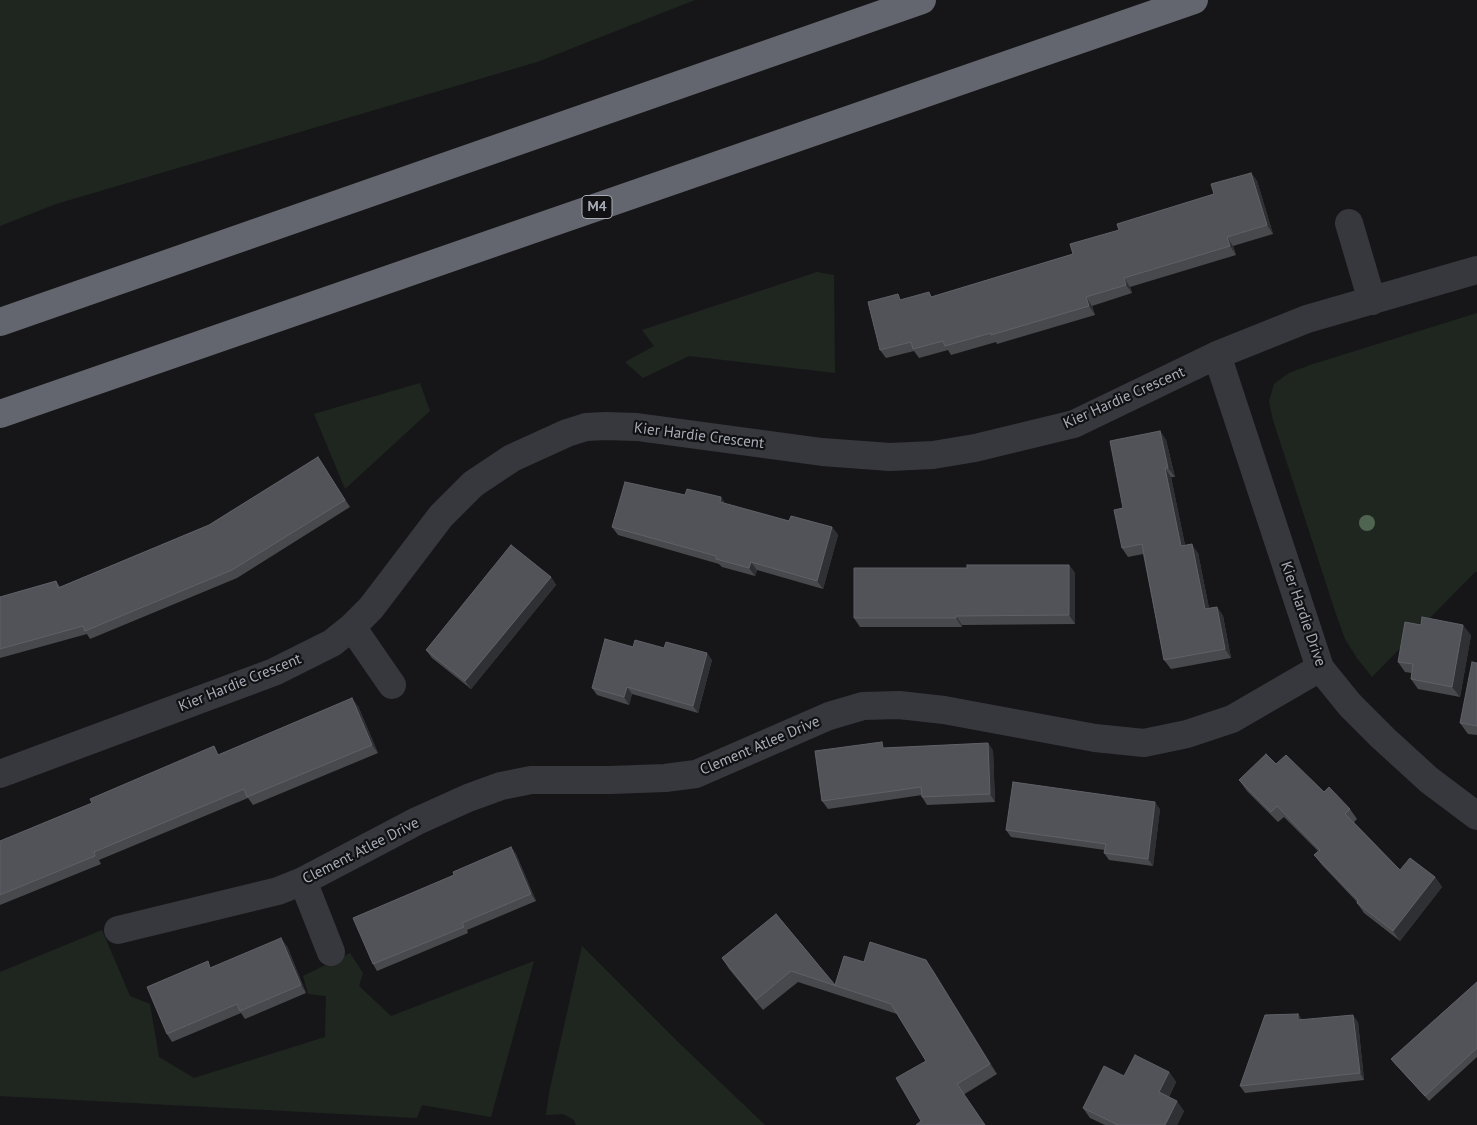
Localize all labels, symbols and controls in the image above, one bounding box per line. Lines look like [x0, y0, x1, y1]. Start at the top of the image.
road number: M4 [582, 196, 612, 218]
street label: Kier Hardie Crescent [1061, 363, 1187, 433]
street label: Kier Hardie Crescent [633, 419, 765, 453]
street label: Kier Hardie Drive [1277, 559, 1329, 669]
street label: Kier Hardie Crescent [176, 650, 304, 716]
street label: Clement Atlee Drive [697, 713, 823, 779]
street label: Clement Atlee Drive [300, 814, 422, 888]

